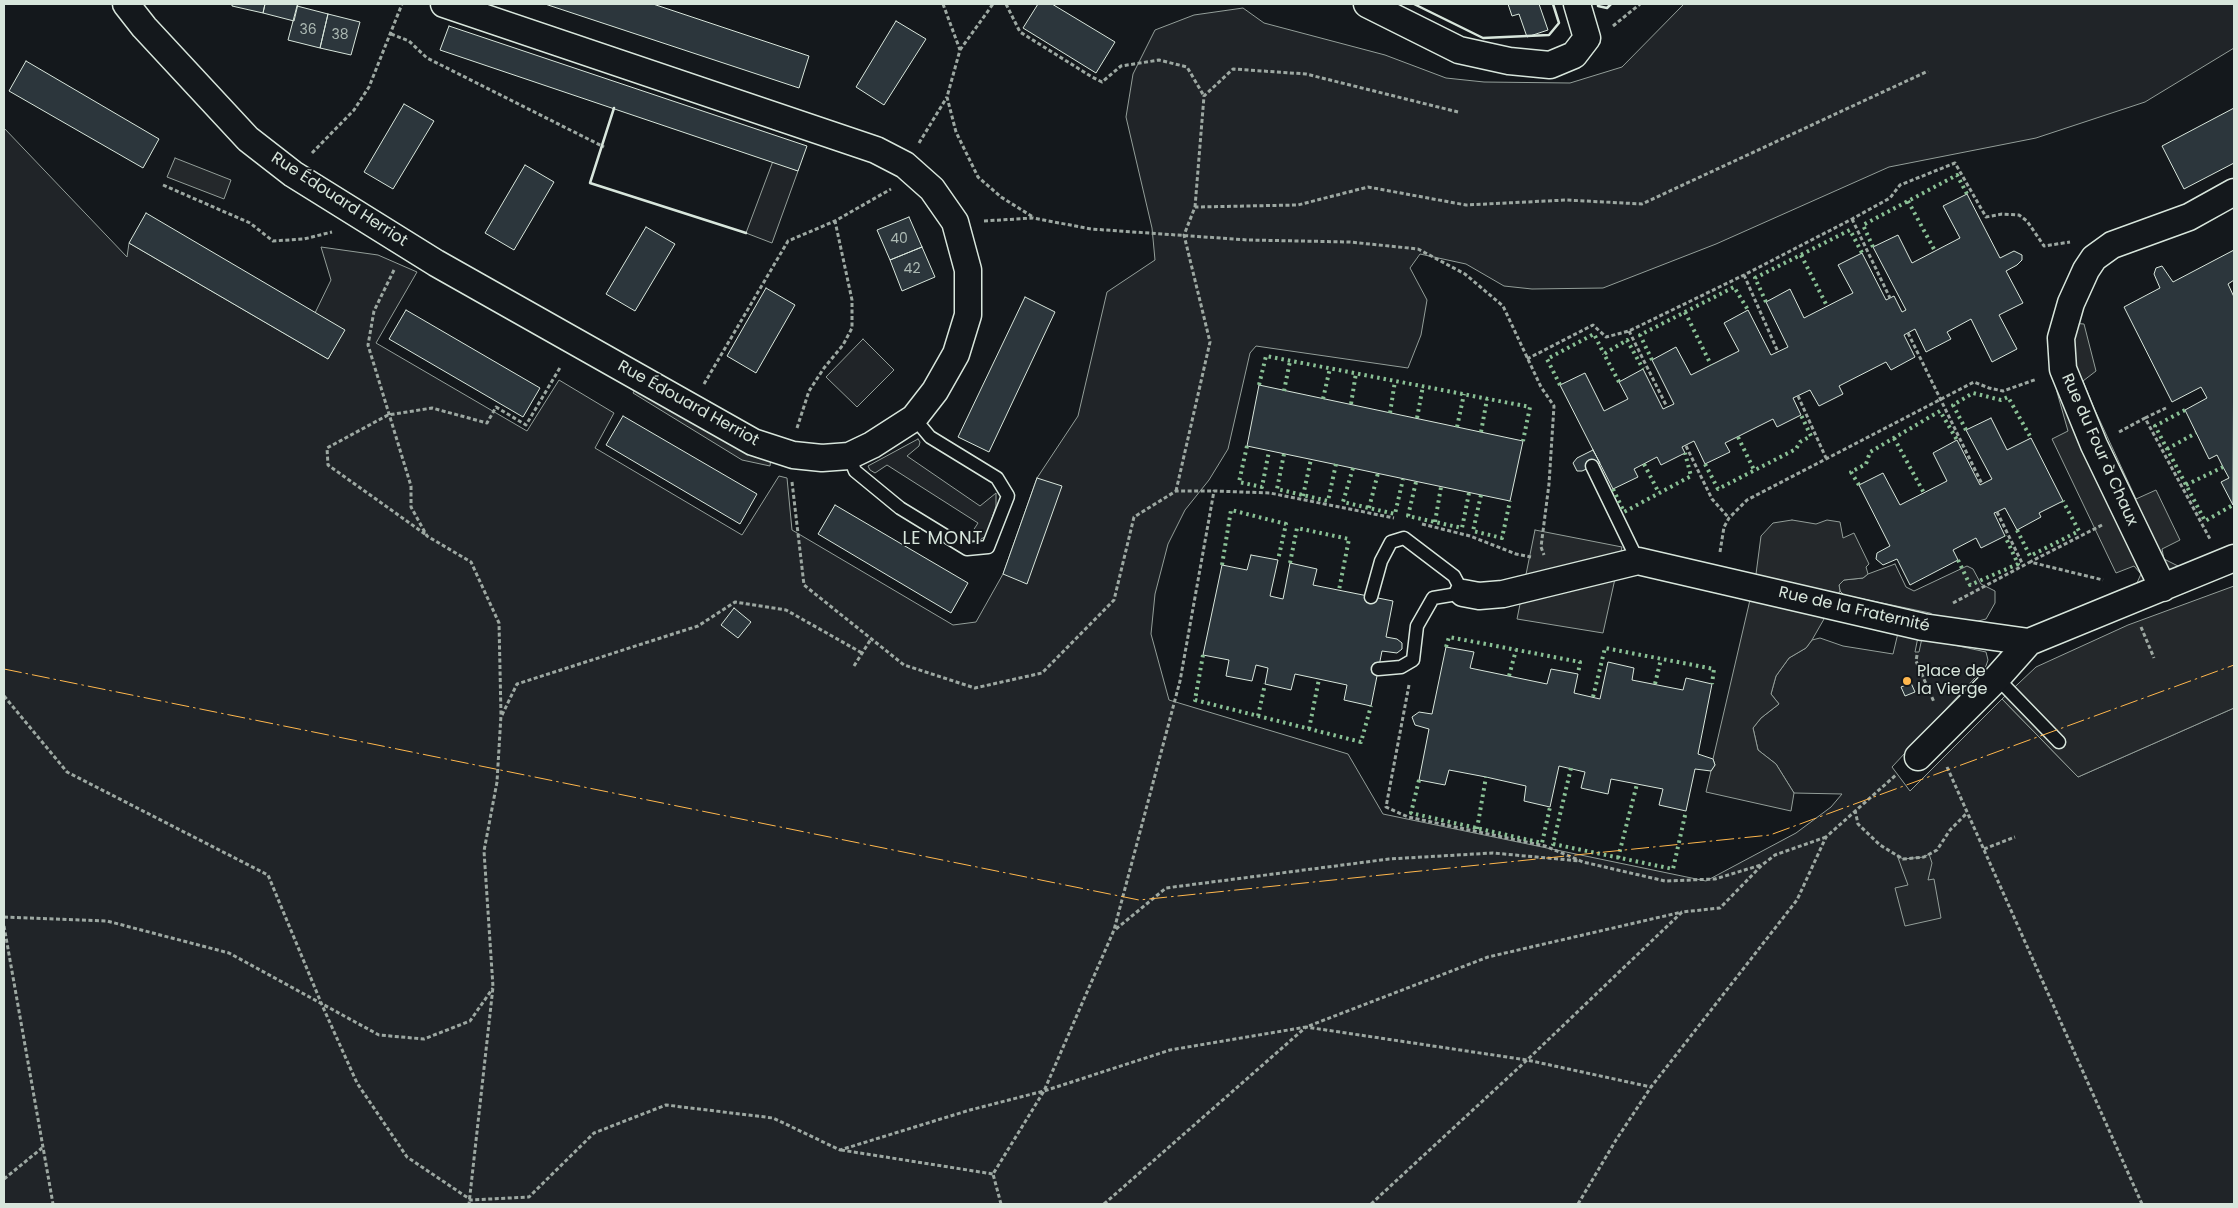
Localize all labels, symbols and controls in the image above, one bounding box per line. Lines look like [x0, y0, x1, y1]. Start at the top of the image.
house number: 36 [299, 22, 317, 38]
house number: 38 [331, 27, 349, 43]
street label: Rue Édouard Herriot [267, 149, 411, 251]
house number: 40 [890, 231, 908, 247]
house number: 42 [904, 261, 920, 277]
street label: Rue Édouard Herriot [614, 357, 762, 451]
street label: Rue du Four à Chaux [2057, 371, 2141, 529]
district label: LE MONT [902, 528, 984, 550]
street label: Rue de la Fraternité [1776, 583, 1932, 637]
place label: Place de la Vierge [1917, 662, 1987, 700]
marker: Place de la Vierge [1901, 675, 1913, 687]

